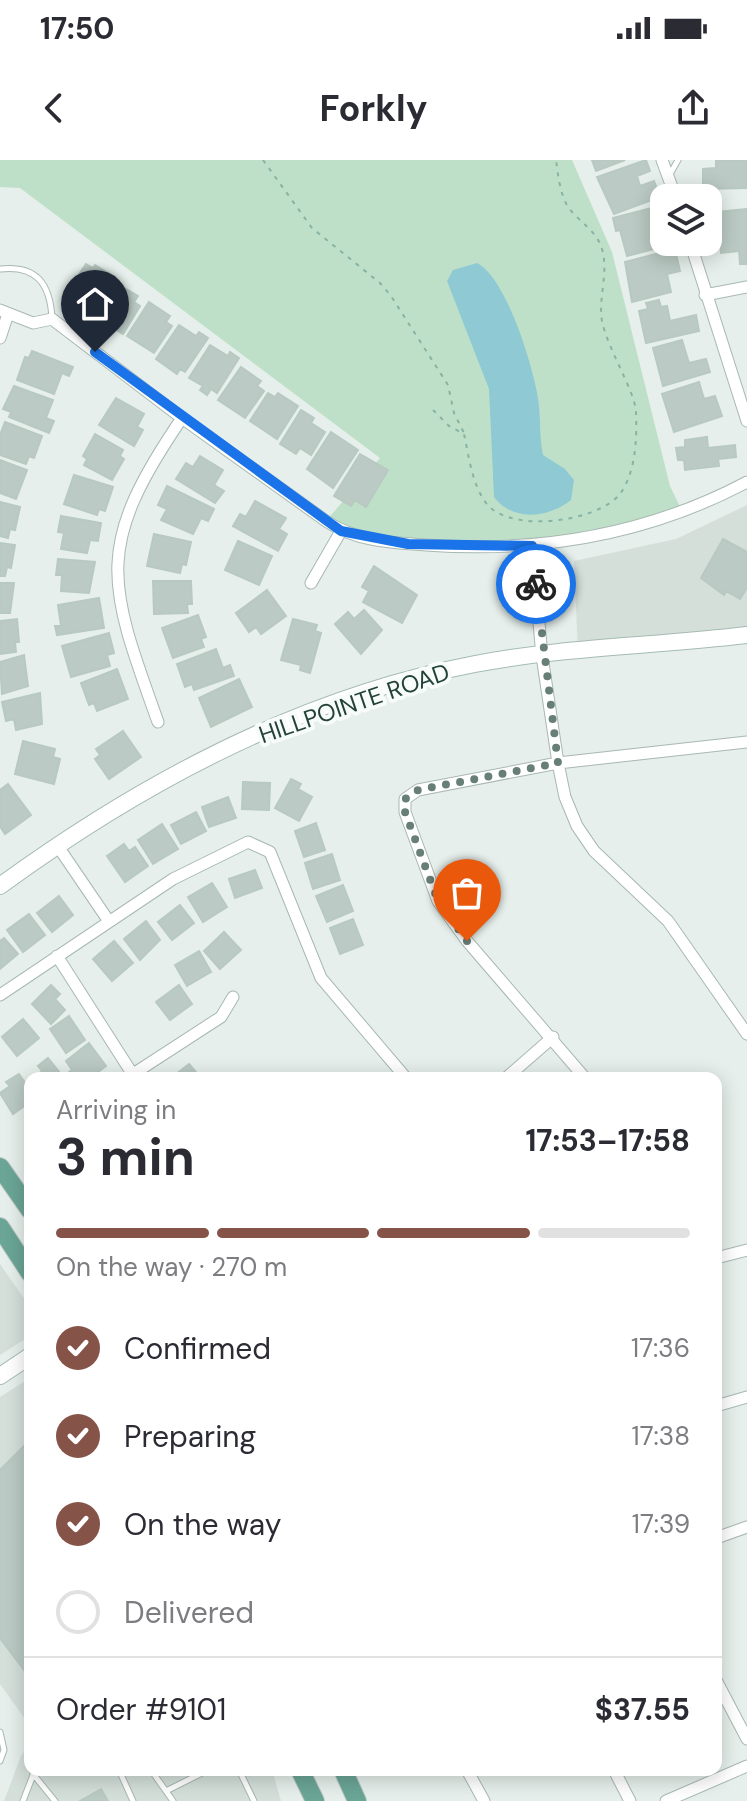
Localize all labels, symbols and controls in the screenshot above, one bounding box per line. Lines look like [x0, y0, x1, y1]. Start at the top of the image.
text: 17:50 [40, 9, 114, 48]
text: Forkly [320, 85, 427, 132]
icon: back [32, 86, 76, 130]
icon: share [671, 86, 715, 130]
map controls [650, 184, 722, 256]
button: layers [650, 184, 722, 256]
pin [61, 270, 129, 352]
icon: home [73, 282, 117, 326]
courier [496, 544, 576, 624]
icon: bike [514, 562, 558, 606]
street label: HILLPOINTE ROAD [255, 656, 453, 750]
pin [433, 859, 501, 941]
icon: bag [445, 871, 489, 915]
text: Arriving in [56, 1093, 176, 1127]
text: 17:53–17:58 [525, 1121, 690, 1160]
text: 3 min [56, 1123, 195, 1191]
text: On the way · 270 m [56, 1250, 287, 1284]
icon: check [56, 1326, 100, 1370]
text: Confirmed [124, 1329, 271, 1368]
text: 17:36 [631, 1331, 690, 1365]
icon: check [56, 1414, 100, 1458]
text: Preparing [124, 1417, 256, 1456]
text: 17:38 [632, 1419, 690, 1453]
icon: check [56, 1502, 100, 1546]
text: On the way [124, 1505, 281, 1544]
text: 17:39 [632, 1507, 690, 1541]
text: Delivered [124, 1593, 254, 1632]
text: Order #9101 [56, 1690, 226, 1729]
text: $37.55 [595, 1690, 690, 1729]

